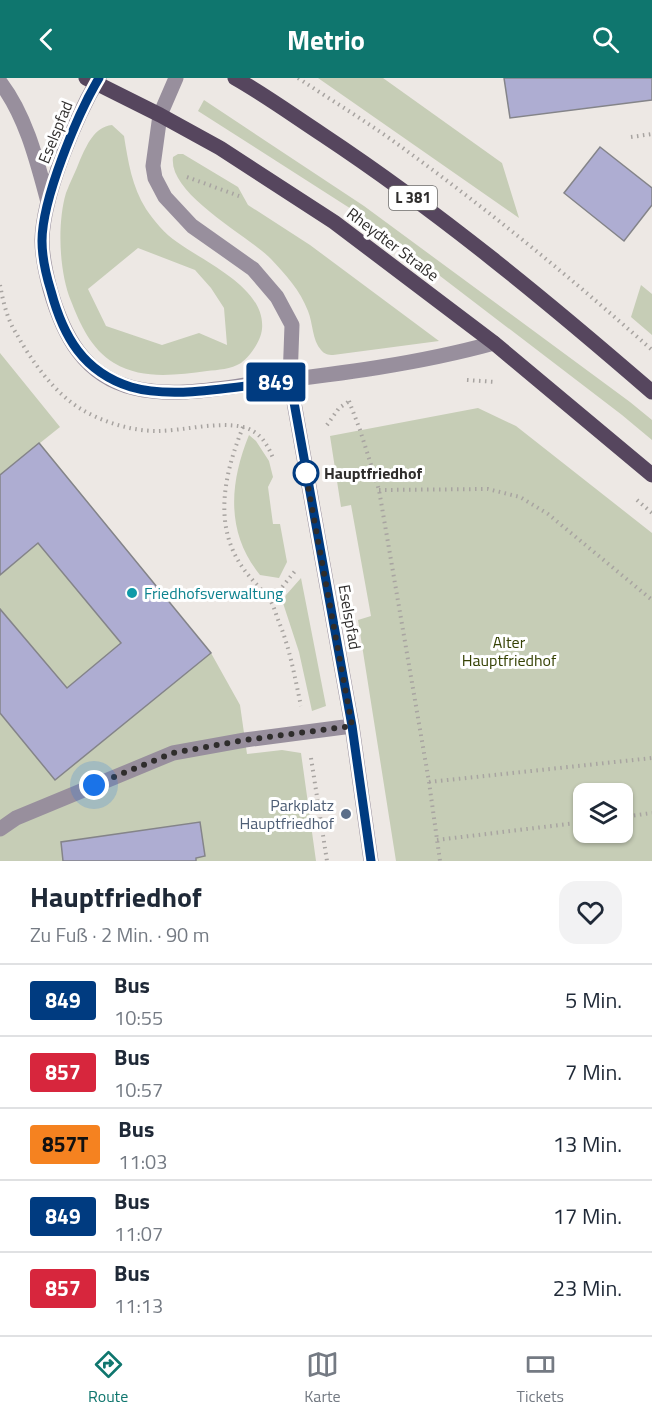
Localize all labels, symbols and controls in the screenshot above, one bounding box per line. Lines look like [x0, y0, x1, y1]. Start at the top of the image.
text: Metrio [287, 19, 365, 60]
icon: back [30, 23, 63, 56]
icon: search [589, 23, 622, 56]
street label: Eselspfad [32, 97, 78, 167]
road number: L 381 [389, 186, 437, 210]
street label: Rheydter Straße [342, 201, 444, 287]
line badge: 849 [242, 362, 310, 402]
text: 849 [258, 366, 294, 398]
marker: Hauptfriedhof [293, 460, 319, 486]
place label: Hauptfriedhof [324, 461, 422, 485]
place label: Friedhofsverwaltung [144, 581, 283, 605]
street label: Eselspfad [332, 583, 368, 651]
marker: Friedhofsverwaltung [125, 586, 139, 600]
park label: Alter Hauptfriedhof [462, 630, 557, 672]
your location [79, 770, 109, 800]
map controls [573, 783, 633, 843]
button: layers [573, 783, 633, 843]
place label: Parkplatz Hauptfriedhof [239, 793, 335, 835]
marker: Parkplatz Hauptfriedhof [339, 807, 353, 821]
text: Hauptfriedhof [30, 875, 202, 918]
button: heart [559, 881, 622, 944]
text: Zu Fuß · 2 Min. · 90 m [30, 919, 209, 950]
text: Bus [114, 968, 150, 1002]
text: 5 Min. [565, 983, 622, 1017]
text: 849 [45, 984, 81, 1016]
text: 10:55 [114, 1002, 163, 1033]
text: Bus [114, 1040, 150, 1074]
text: 7 Min. [565, 1055, 622, 1089]
text: 857 [45, 1056, 81, 1088]
text: 10:57 [114, 1074, 163, 1105]
text: Bus [118, 1112, 154, 1146]
text: 13 Min. [553, 1127, 622, 1161]
text: 857T [42, 1128, 88, 1160]
text: 11:03 [118, 1146, 167, 1177]
text: Bus [114, 1184, 150, 1218]
text: 17 Min. [553, 1199, 622, 1233]
text: 849 [45, 1200, 81, 1232]
text: 11:07 [114, 1218, 163, 1249]
text: Bus [114, 1256, 150, 1290]
text: 23 Min. [553, 1271, 622, 1305]
text: 857 [45, 1272, 81, 1304]
text: 11:13 [114, 1290, 163, 1321]
tab: Route [88, 1348, 128, 1408]
tab: Karte [304, 1348, 341, 1408]
tab: Tickets [517, 1348, 564, 1408]

